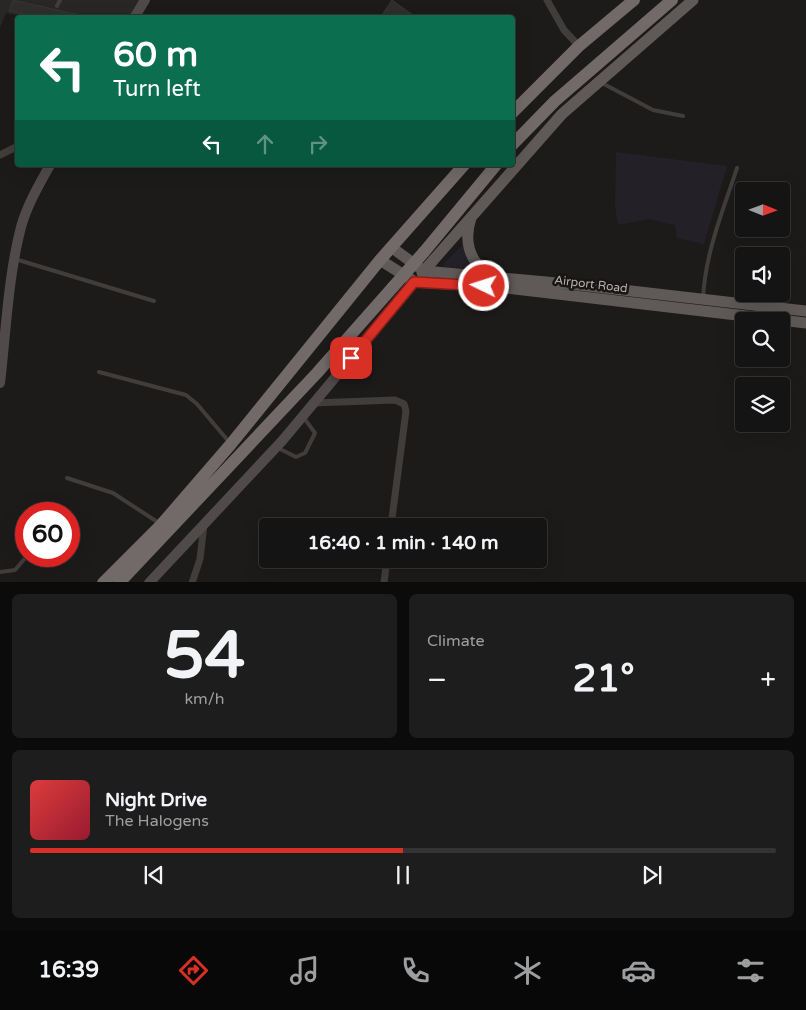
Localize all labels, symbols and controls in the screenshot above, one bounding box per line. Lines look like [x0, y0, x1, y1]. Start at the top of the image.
text: 60 m [113, 34, 198, 76]
icon: left [30, 35, 95, 100]
text: Turn left [113, 76, 201, 102]
icon: left [198, 130, 226, 158]
icon: ahead [251, 130, 279, 158]
icon: right [304, 130, 332, 158]
north arrow [735, 182, 790, 238]
map controls [735, 182, 790, 432]
button: sound [735, 247, 790, 302]
position arrow [457, 259, 509, 311]
street label: Airport Road [554, 273, 628, 295]
button: search [735, 312, 790, 367]
pin [330, 337, 372, 379]
icon: arrive [337, 344, 365, 372]
button: layers [735, 377, 790, 432]
speed limit sign: 60 [15, 502, 80, 567]
text: 16:40 · 1 min · 140 m [307, 532, 499, 554]
text: 54 [164, 617, 245, 696]
text: Climate [427, 631, 485, 651]
text: 21° [573, 656, 635, 702]
text: − [427, 663, 447, 697]
text: + [760, 663, 776, 697]
text: km/h [184, 689, 225, 709]
text: Night Drive [105, 789, 207, 811]
text: The Halogens [105, 811, 209, 831]
icon: previous [140, 861, 168, 889]
icon: pause [389, 861, 417, 889]
icon: next [638, 861, 666, 889]
icon: directions [176, 953, 211, 988]
icon: music [287, 953, 322, 988]
icon: phone [398, 953, 433, 988]
icon: climate [510, 953, 545, 988]
icon: car [621, 953, 656, 988]
icon: filters [733, 953, 768, 988]
text: 16:39 [38, 957, 99, 983]

